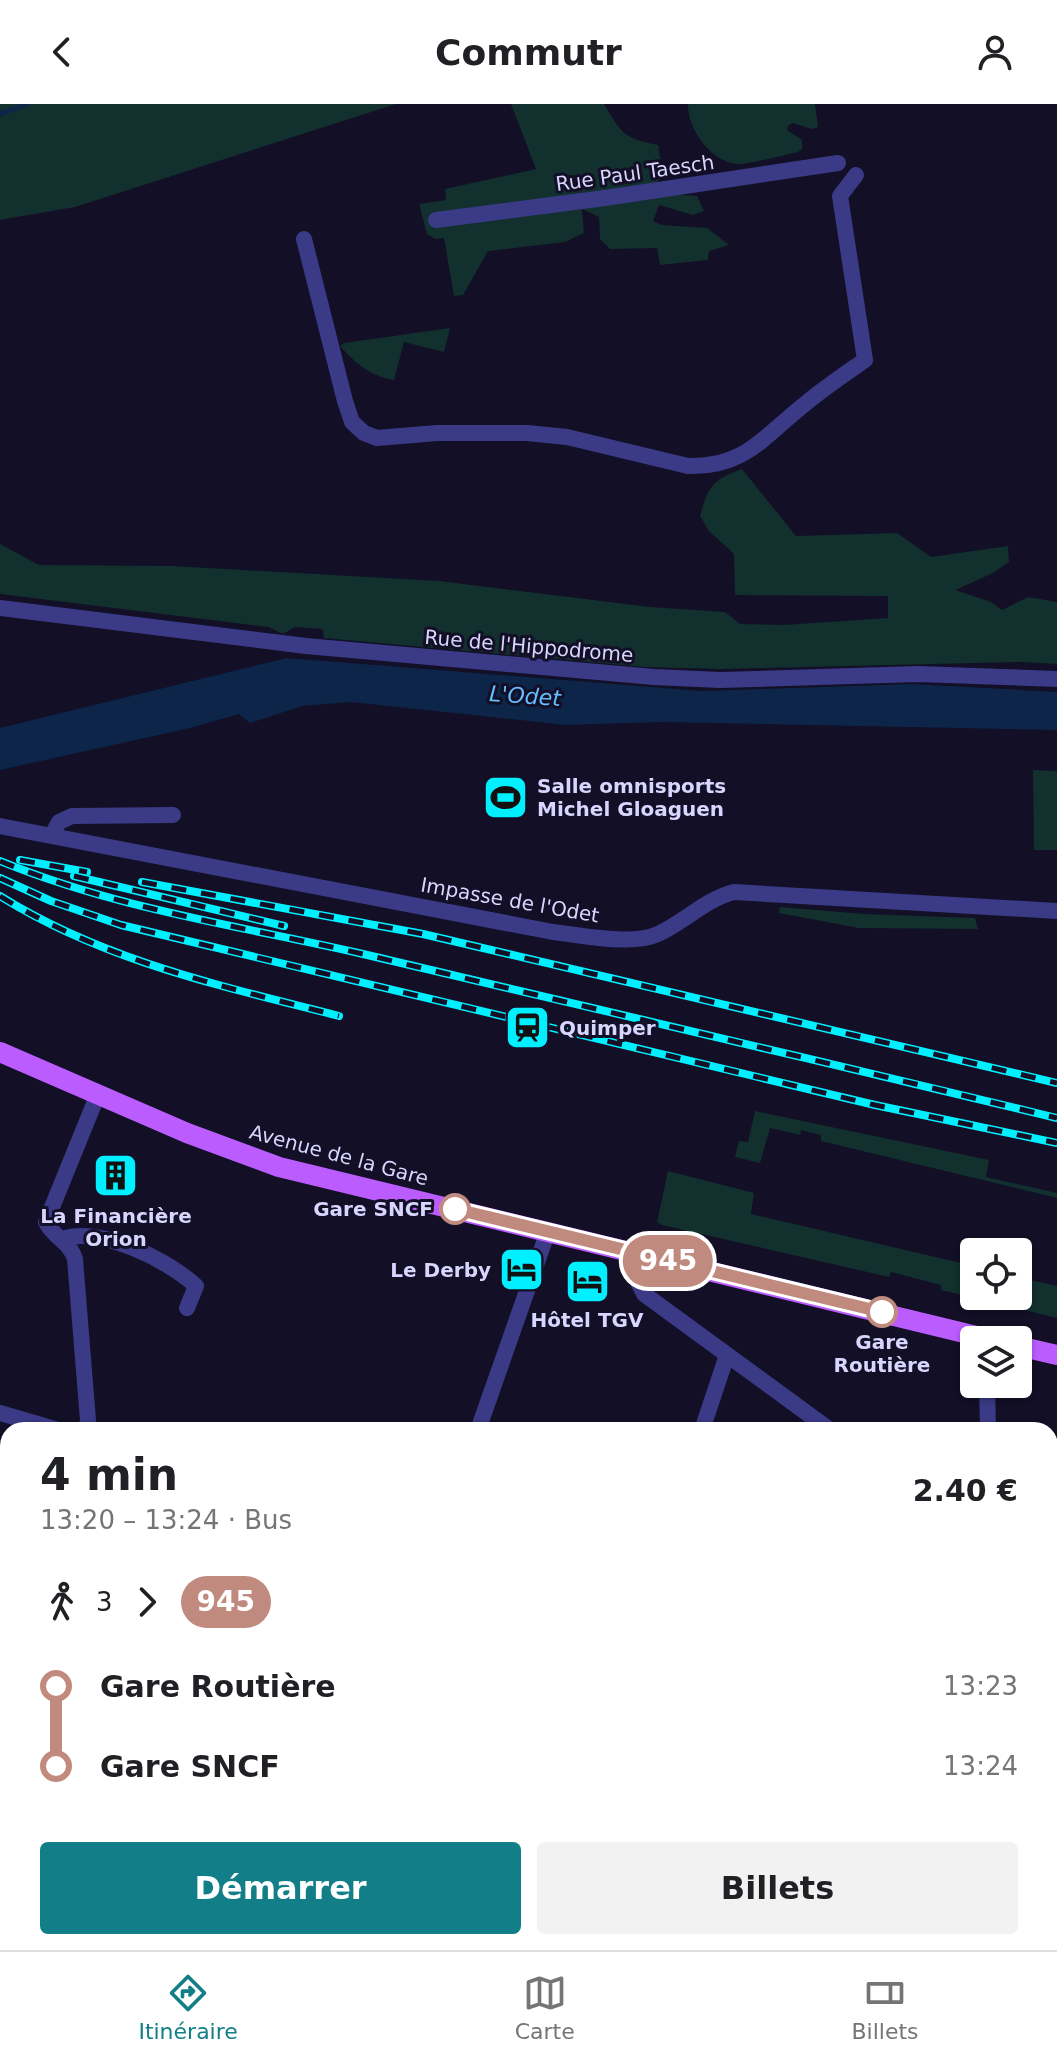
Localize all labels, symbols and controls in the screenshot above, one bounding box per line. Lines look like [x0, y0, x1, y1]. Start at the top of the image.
icon: back [40, 30, 84, 74]
icon: person [973, 30, 1017, 74]
text: Commutr [435, 32, 622, 73]
street label: Rue Paul Taesch [554, 150, 716, 196]
street label: Rue de l'Hippodrome [424, 625, 634, 667]
water label: L'Odet [488, 681, 563, 711]
sports icon: Salle omnisports Michel Gloaguen [482, 774, 530, 822]
place label: Salle omnisports Michel Gloaguen [537, 774, 726, 821]
street label: Impasse de l'Odet [419, 872, 601, 928]
station icon: Quimper [504, 1004, 552, 1052]
place label: Quimper [559, 1016, 656, 1040]
street label: Avenue de la Gare [247, 1120, 431, 1190]
building icon: La Financière Orion [92, 1152, 140, 1200]
marker: Gare SNCF [440, 1194, 470, 1224]
place label: Gare SNCF [313, 1197, 433, 1221]
place label: La Financière Orion [40, 1204, 192, 1251]
line badge: 945 [622, 1235, 714, 1287]
map controls [960, 1238, 1032, 1398]
button: locate [960, 1238, 1032, 1310]
text: 945 [639, 1244, 697, 1277]
hotel icon: Le Derby [498, 1246, 546, 1294]
hotel icon: Hôtel TGV [563, 1257, 611, 1305]
place label: Le Derby [390, 1258, 491, 1282]
marker: Gare Routière [867, 1297, 897, 1327]
place label: Hôtel TGV [531, 1308, 644, 1332]
button: layers [960, 1326, 1032, 1398]
place label: Gare Routière [834, 1330, 930, 1377]
text: 4 min [40, 1449, 178, 1500]
text: 2.40 € [913, 1473, 1018, 1508]
text: 13:20 – 13:24 · Bus [40, 1505, 292, 1535]
icon: walk [40, 1580, 84, 1624]
icon: forward [125, 1580, 169, 1624]
text: 945 [197, 1585, 255, 1618]
text: 3 [96, 1587, 113, 1617]
text: Gare Routière [100, 1669, 336, 1704]
text: 13:23 [943, 1671, 1018, 1701]
text: Gare SNCF [100, 1749, 280, 1784]
text: 13:24 [943, 1751, 1018, 1781]
button: Démarrer [40, 1842, 521, 1934]
button: Billets [537, 1842, 1018, 1934]
tab: Itinéraire [138, 1971, 238, 2044]
tab: Carte [515, 1971, 575, 2044]
tab: Billets [852, 1971, 919, 2044]

